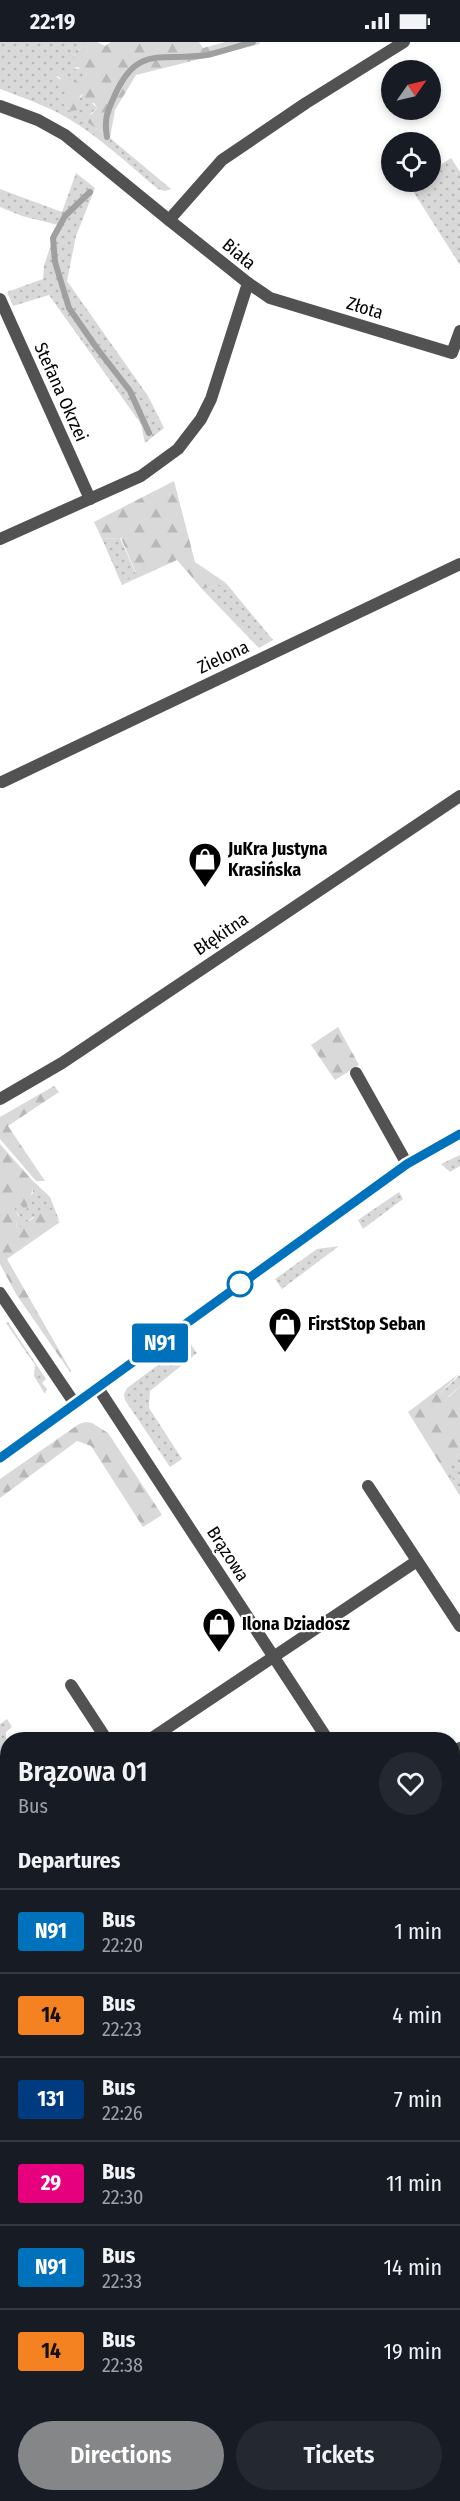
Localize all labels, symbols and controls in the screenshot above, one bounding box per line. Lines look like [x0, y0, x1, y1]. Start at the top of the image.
text: 22:19 [30, 8, 75, 35]
north arrow [381, 60, 441, 120]
map controls [381, 60, 441, 192]
button: locate [381, 132, 441, 192]
street label: Biała [218, 234, 260, 274]
street label: Złota [344, 292, 386, 324]
street label: Stefana Okrzei [29, 339, 93, 445]
street label: Zielona [194, 635, 252, 678]
place label: JuKra Justyna Krasińska [227, 838, 328, 881]
shop icon: JuKra Justyna Krasińska [187, 841, 223, 888]
street label: Błękitna [190, 908, 253, 960]
unlabelled marker [227, 1271, 253, 1297]
shop icon: FirstStop Seban [267, 1306, 303, 1353]
place label: FirstStop Seban [308, 1313, 426, 1335]
line badge: N91 [126, 1324, 195, 1362]
text: N91 [144, 1330, 176, 1356]
street label: Brązowa [202, 1522, 254, 1586]
shop icon: Ilona Dziadosz [201, 1606, 237, 1653]
place label: Ilona Dziadosz [242, 1613, 350, 1635]
button: heart [379, 1752, 442, 1815]
text: Brązowa 01 [18, 1755, 148, 1788]
text: Bus [18, 1794, 48, 1818]
text: Departures [18, 1847, 120, 1874]
text: Bus [102, 1906, 135, 1933]
text: N91 [35, 1918, 67, 1944]
text: 1 min [394, 1918, 442, 1945]
text: 22:20 [102, 1933, 143, 1957]
text: Bus [102, 1990, 135, 2017]
text: 14 [41, 2002, 61, 2028]
text: 4 min [392, 2002, 442, 2029]
text: 22:23 [102, 2017, 142, 2041]
text: Bus [102, 2074, 135, 2101]
text: 131 [37, 2086, 65, 2112]
text: 7 min [394, 2086, 442, 2113]
text: 22:26 [102, 2101, 143, 2125]
text: Bus [102, 2158, 135, 2185]
text: 29 [41, 2170, 61, 2196]
text: 11 min [386, 2170, 442, 2197]
text: 22:30 [102, 2185, 144, 2209]
text: Bus [102, 2242, 135, 2269]
text: N91 [35, 2254, 67, 2280]
text: 14 min [384, 2254, 442, 2281]
text: 22:33 [102, 2269, 142, 2293]
text: Bus [102, 2326, 135, 2353]
text: 14 [41, 2338, 61, 2364]
text: 19 min [384, 2338, 442, 2365]
text: 22:38 [102, 2353, 143, 2377]
button: Directions [18, 2421, 224, 2490]
button: Tickets [236, 2421, 442, 2490]

